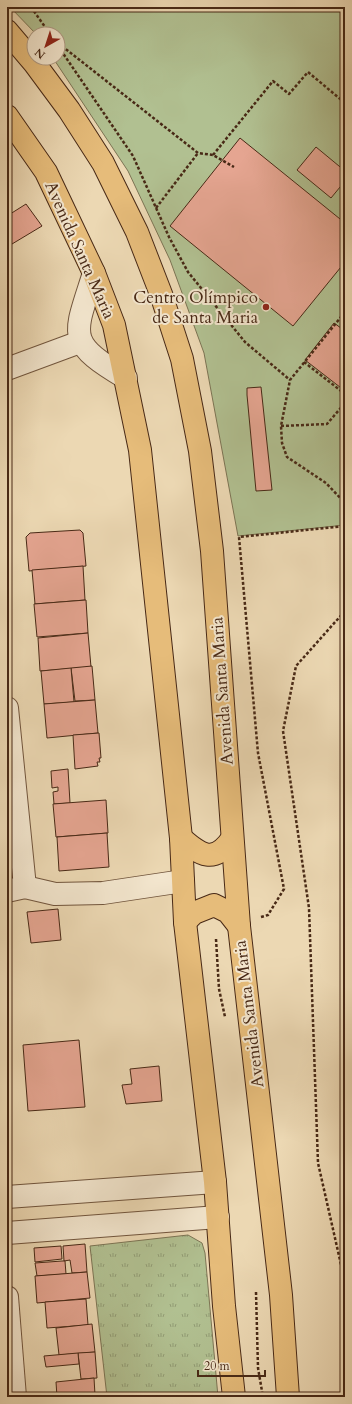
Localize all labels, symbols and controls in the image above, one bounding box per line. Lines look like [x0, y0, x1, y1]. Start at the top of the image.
north arrow [26, 26, 66, 66]
text: N [31, 44, 48, 62]
street label: Avenida Santa Maria [39, 178, 121, 323]
place label: Centro Olímpico de Santa Maria [133, 286, 259, 329]
marker: Centro Olímpico de Santa Maria [261, 302, 271, 312]
street label: Avenida Santa Maria [205, 616, 239, 766]
street label: Avenida Santa Maria [228, 938, 269, 1089]
scale bar [198, 1352, 265, 1378]
text: 20 m [204, 1358, 231, 1374]

